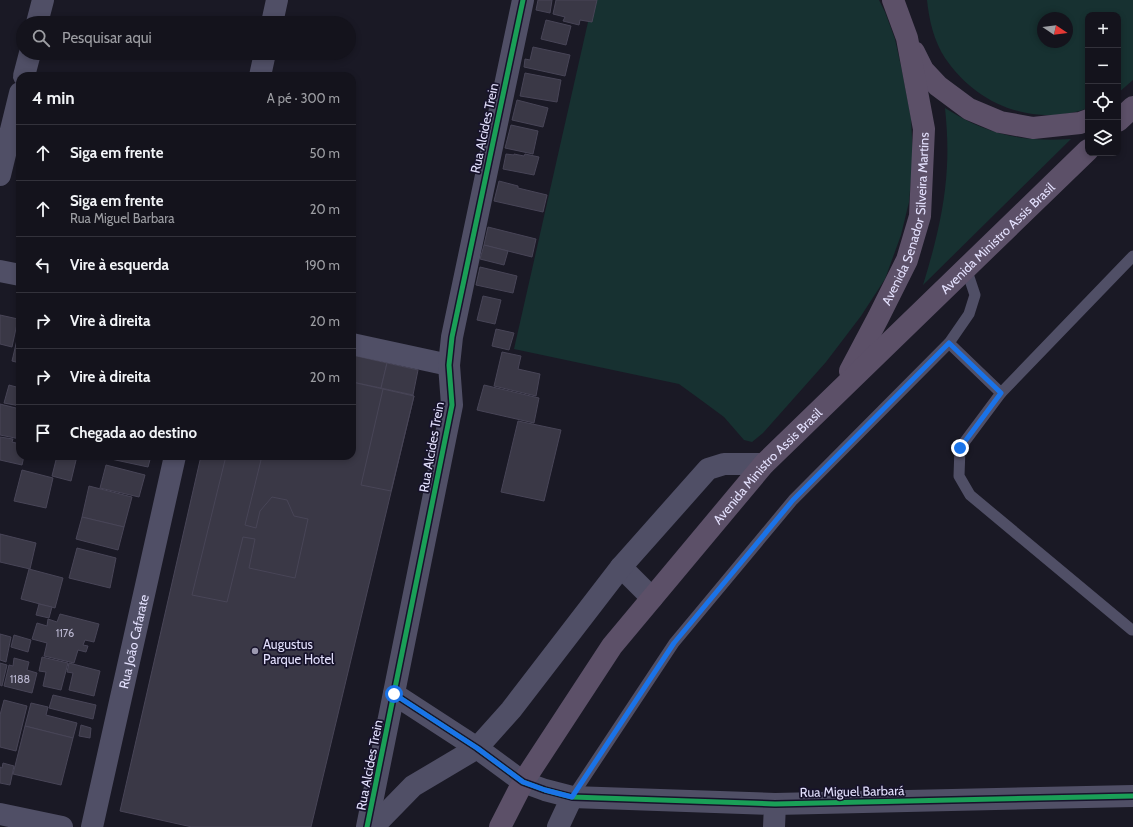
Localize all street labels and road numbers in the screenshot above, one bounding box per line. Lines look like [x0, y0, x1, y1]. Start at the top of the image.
street label: Rua Alcides Trein [467, 81, 501, 175]
street label: Avenida Senador Silveira Martins [878, 131, 932, 308]
street label: Avenida Ministro Assis Brasil [937, 179, 1058, 297]
street label: Rua Alcides Trein [415, 400, 447, 494]
street label: Avenida Ministro Assis Brasil [709, 404, 825, 527]
street label: Rua João Cafarate [115, 593, 152, 690]
street label: Rua Alcides Trein [352, 718, 386, 812]
street label: Rua Miguel Barbará [800, 782, 905, 800]

